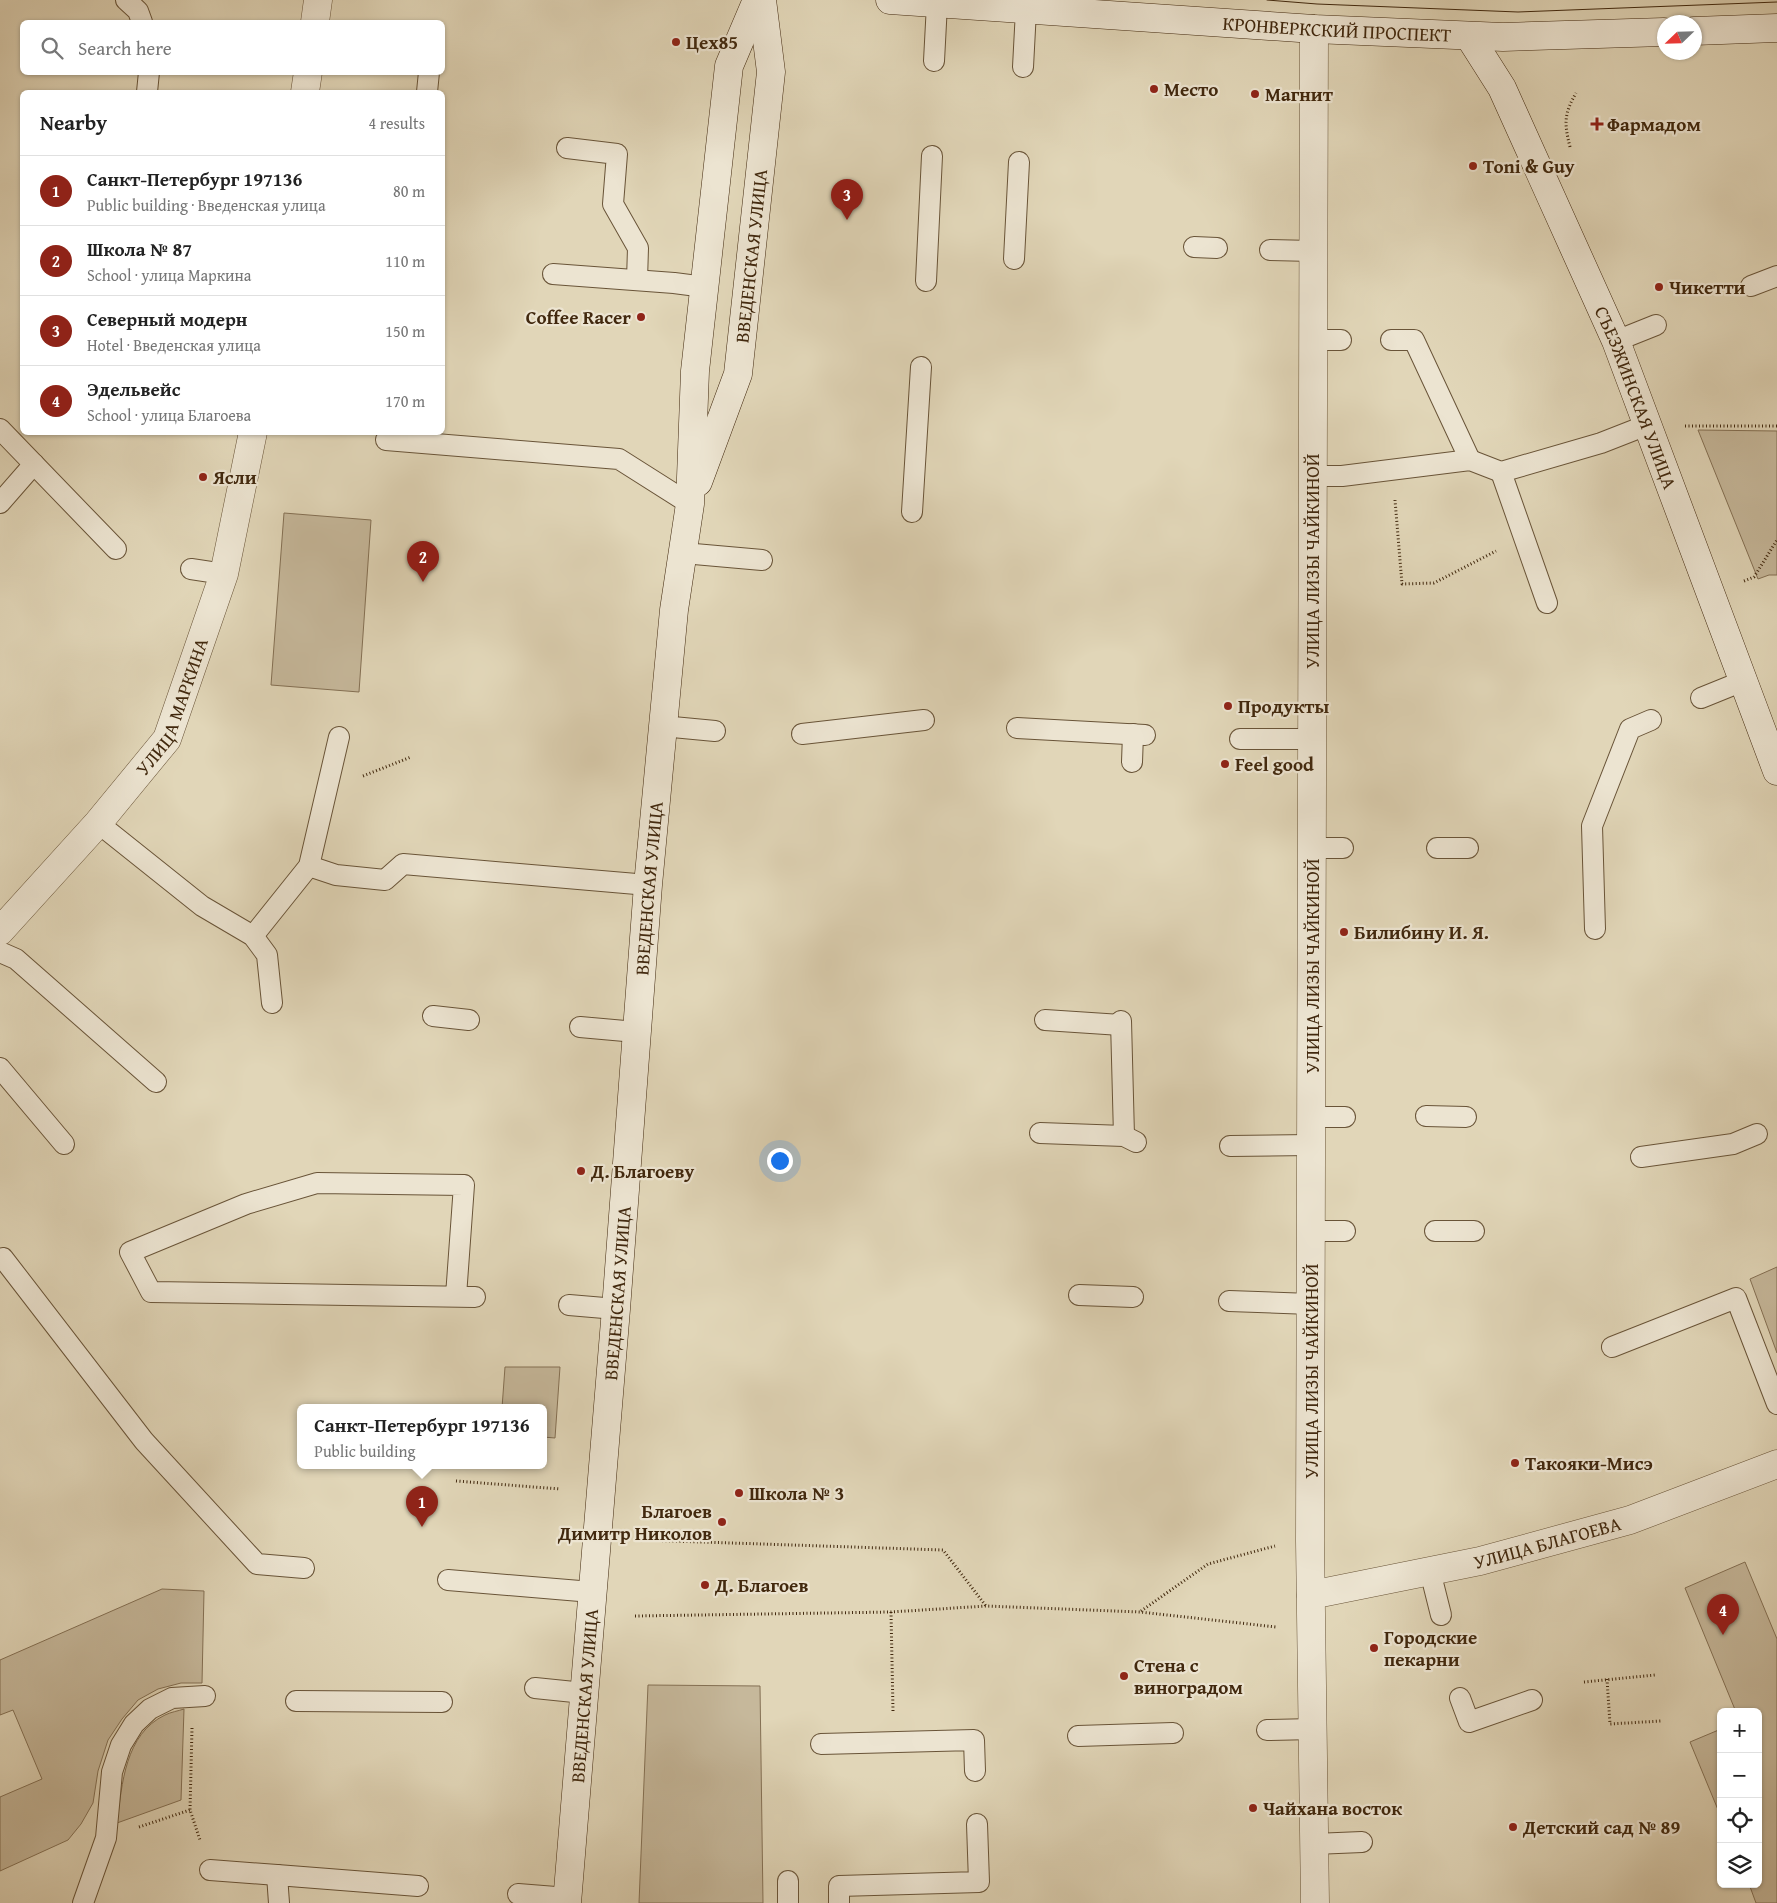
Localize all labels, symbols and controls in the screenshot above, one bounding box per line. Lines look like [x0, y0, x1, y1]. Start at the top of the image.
street label: КРОНВЕРКСКИЙ ПРОСПЕКТ [1222, 9, 1452, 49]
north arrow [1657, 15, 1702, 60]
search box [20, 20, 445, 75]
place label: Цех85 [686, 28, 738, 56]
icon: search [38, 34, 66, 62]
text: Search here [78, 34, 172, 62]
marker: Цех85 [670, 36, 682, 48]
place label: Место [1164, 75, 1218, 103]
place label: Магнит [1265, 80, 1334, 108]
marker: Место [1148, 83, 1160, 95]
marker: Магнит [1249, 88, 1261, 100]
text: Nearby [40, 107, 107, 138]
place label: Фармадом [1607, 110, 1701, 138]
text: 4 results [368, 111, 425, 135]
marker: Фармадом [1591, 118, 1603, 130]
place label: Toni & Guy [1483, 152, 1575, 180]
marker: Toni & Guy [1467, 160, 1479, 172]
text: Санкт-Петербург 197136 [87, 165, 302, 193]
street label: ВВЕДЕНСКАЯ УЛИЦА [728, 167, 774, 344]
text: 1 [52, 179, 60, 203]
text: 80 m [393, 179, 425, 203]
pin: 3 [831, 179, 863, 220]
text: Public building · Введенская улица [87, 193, 326, 217]
text: Школа № 87 [87, 235, 192, 263]
text: 2 [52, 249, 60, 273]
text: 110 m [385, 249, 425, 273]
text: School · улица Маркина [87, 263, 251, 287]
place label: Чикетти [1669, 273, 1746, 301]
marker: Чикетти [1653, 281, 1665, 293]
street label: СЪЕЗЖИНСКАЯ УЛИЦА [1588, 301, 1684, 493]
place label: Coffee Racer [526, 303, 631, 331]
text: Северный модерн [87, 305, 248, 333]
marker: Coffee Racer [635, 311, 647, 323]
text: 3 [52, 319, 60, 343]
text: 150 m [385, 319, 425, 343]
text: Hotel · Введенская улица [87, 333, 261, 357]
text: Эдельвейс [87, 375, 180, 403]
text: 4 [52, 389, 60, 413]
text: 170 m [385, 389, 425, 413]
text: School · улица Благоева [87, 403, 251, 427]
street label: УЛИЦА ЛИЗЫ ЧАЙКИНОЙ [1298, 453, 1326, 669]
place label: Ясли [212, 463, 257, 491]
marker: Ясли [197, 471, 209, 483]
pin: 2 [407, 541, 439, 582]
street label: УЛИЦА МАРКИНА [129, 633, 215, 781]
place label: Продукты [1238, 692, 1329, 720]
marker: Продукты [1222, 700, 1234, 712]
place label: Feel good [1235, 750, 1314, 778]
marker: Feel good [1219, 758, 1231, 770]
street label: ВВЕДЕНСКАЯ УЛИЦА [627, 799, 670, 976]
street label: УЛИЦА ЛИЗЫ ЧАЙКИНОЙ [1298, 858, 1326, 1074]
place label: Билибину И. Я. [1354, 918, 1489, 946]
marker: Билибину И. Я. [1338, 926, 1350, 938]
your location [767, 1148, 793, 1174]
place label: Д. Благоеву [590, 1157, 694, 1185]
marker: Д. Благоеву [575, 1165, 587, 1177]
street label: ВВЕДЕНСКАЯ УЛИЦА [596, 1204, 638, 1381]
street label: УЛИЦА ЛИЗЫ ЧАЙКИНОЙ [1297, 1263, 1325, 1479]
popup [297, 1404, 547, 1469]
text: Санкт-Петербург 197136 [314, 1411, 530, 1439]
text: Public building [314, 1439, 415, 1463]
place label: Такояки-Мисэ [1525, 1449, 1653, 1477]
marker: Такояки-Мисэ [1509, 1457, 1521, 1469]
place label: Школа № 3 [749, 1479, 844, 1507]
pin: 1 [406, 1486, 438, 1527]
marker: Школа № 3 [733, 1487, 745, 1499]
place label: Благоев Димитр Николов [557, 1497, 712, 1547]
street label: УЛИЦА БЛАГОЕВА [1471, 1509, 1624, 1576]
marker: Благоев Димитр Николов [716, 1516, 728, 1528]
place label: Д. Благоев [714, 1571, 808, 1599]
marker: Д. Благоев [699, 1579, 711, 1591]
pin: 4 [1707, 1594, 1739, 1635]
street label: ВВЕДЕНСКАЯ УЛИЦА [563, 1607, 605, 1784]
place label: Городские пекарни [1384, 1623, 1477, 1673]
marker: Городские пекарни [1368, 1642, 1380, 1654]
place label: Стена с виноградом [1134, 1651, 1243, 1701]
marker: Стена с виноградом [1118, 1670, 1130, 1682]
map controls [1717, 1708, 1762, 1888]
button: + [1717, 1708, 1762, 1753]
button: − [1717, 1753, 1762, 1798]
place label: Чайхана восток [1263, 1794, 1402, 1822]
button: locate [1717, 1798, 1762, 1843]
marker: Чайхана восток [1247, 1802, 1259, 1814]
place label: Детский сад № 89 [1522, 1813, 1680, 1841]
marker: Детский сад № 89 [1507, 1821, 1519, 1833]
button: layers [1717, 1843, 1762, 1888]

